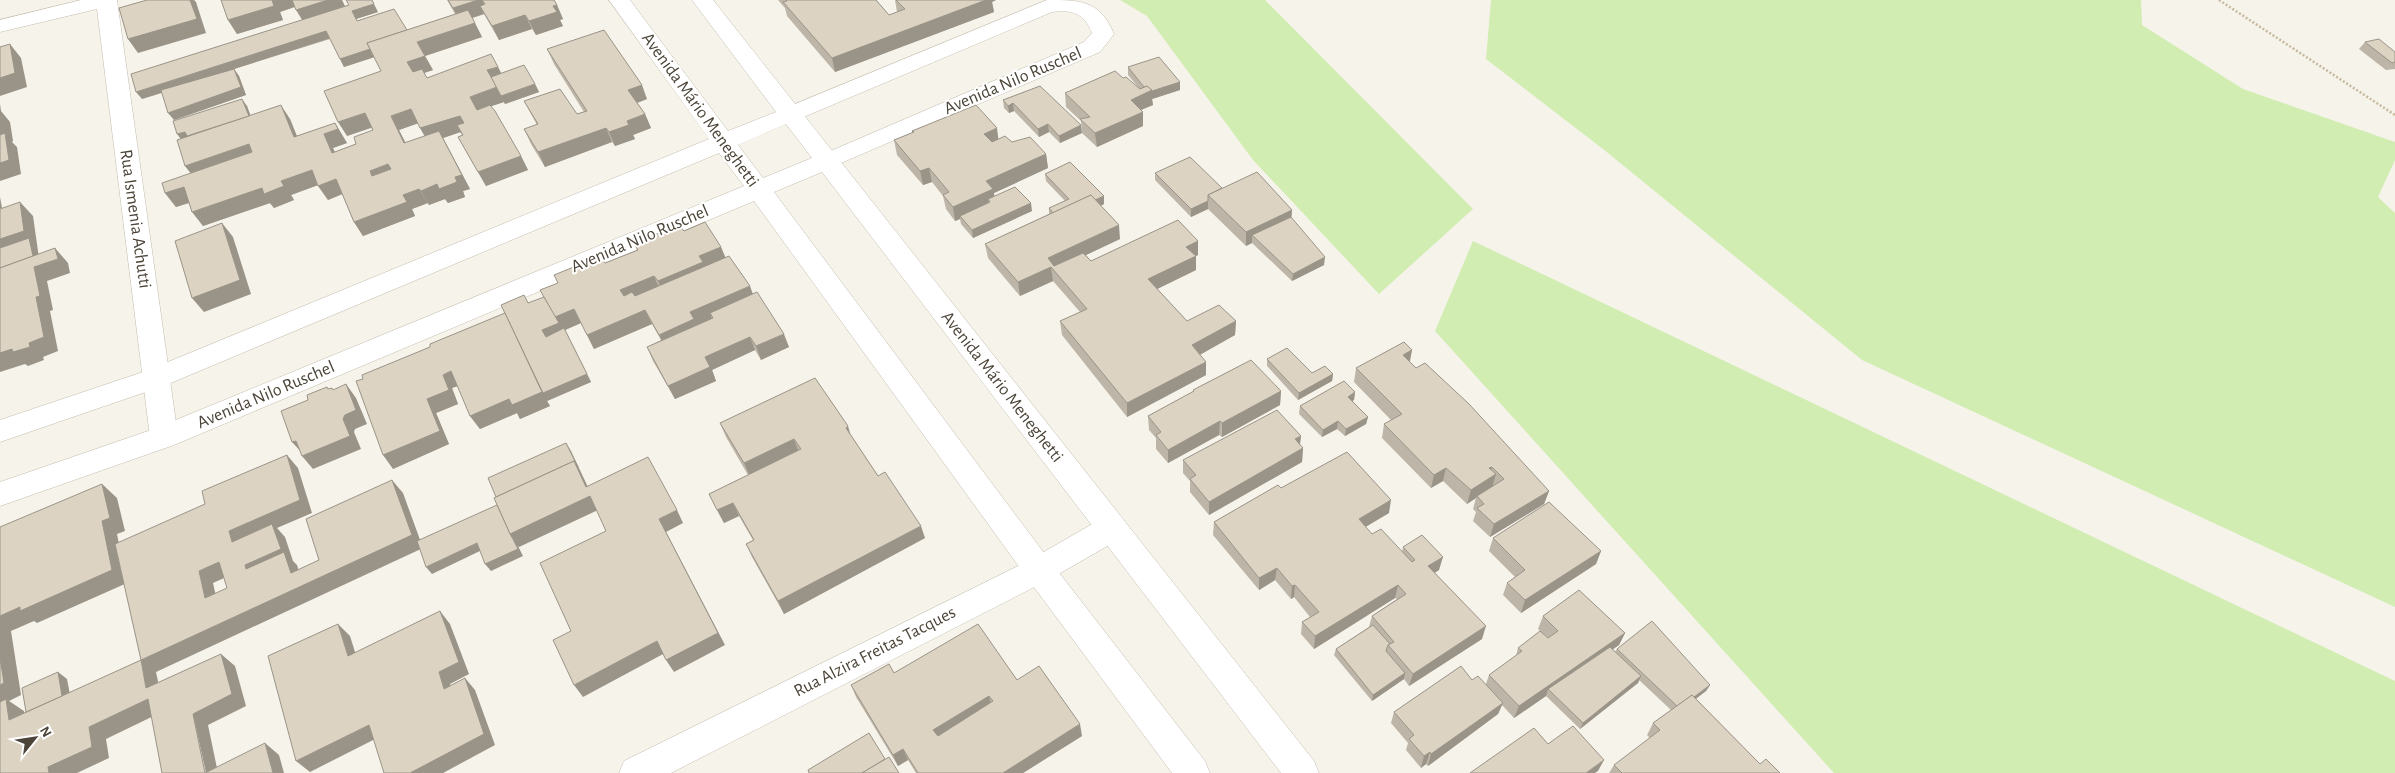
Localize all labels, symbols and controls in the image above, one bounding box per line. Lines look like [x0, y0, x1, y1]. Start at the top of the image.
street label: Avenida Mário Meneghetti [638, 30, 762, 190]
street label: Avenida Nilo Ruschel [942, 44, 1084, 118]
street label: Rua Ismenia Achutti [116, 148, 154, 290]
street label: Avenida Nilo Ruschel [569, 202, 711, 276]
street label: Avenida Mário Meneghetti [938, 308, 1066, 466]
street label: Avenida Nilo Ruschel [195, 358, 337, 432]
street label: Rua Alzira Freitas Tacques [791, 603, 959, 701]
north arrow [10, 713, 60, 763]
text: N [37, 724, 54, 740]

